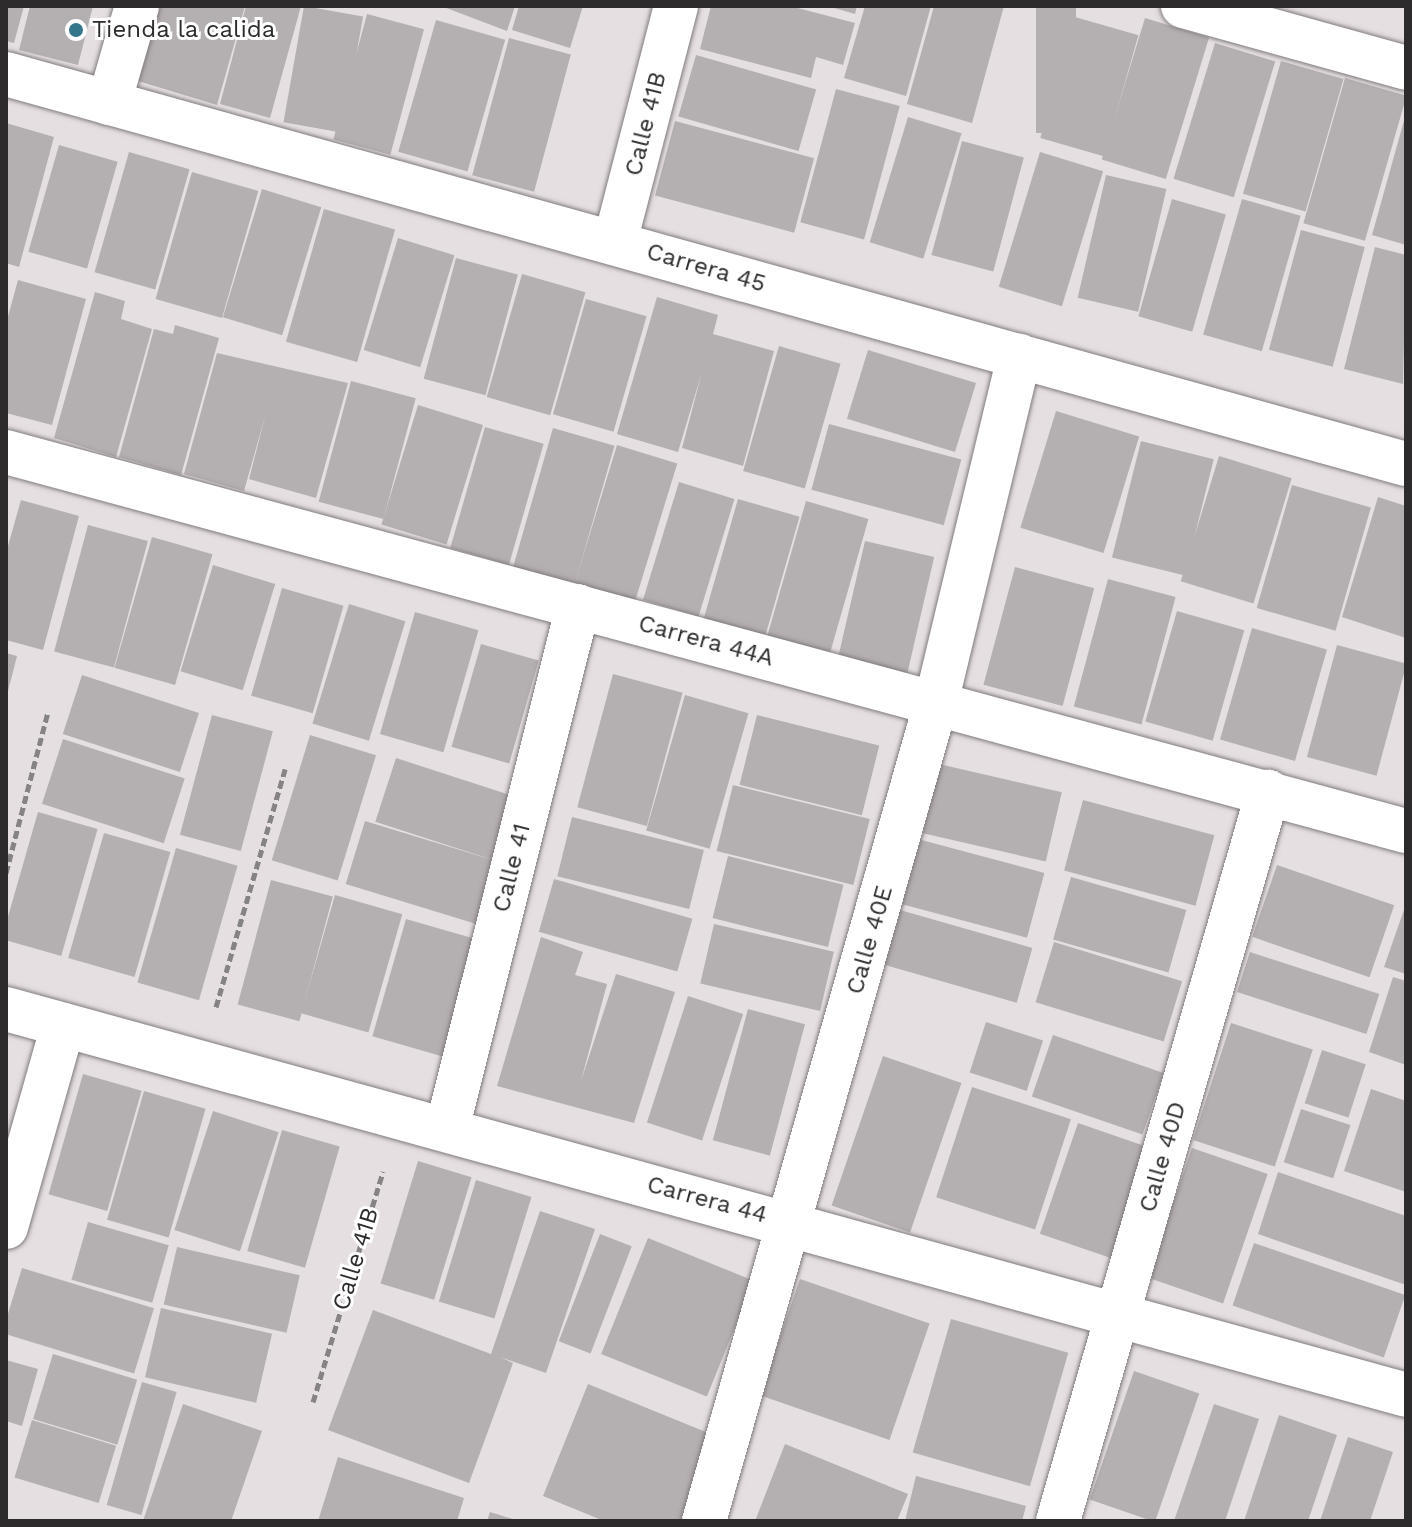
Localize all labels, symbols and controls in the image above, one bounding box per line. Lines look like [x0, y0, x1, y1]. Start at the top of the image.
place label: Tienda la calida [92, 16, 277, 44]
marker: Tienda la calida [67, 21, 85, 39]
street label: Calle 41B [619, 69, 673, 179]
street label: Carrera 45 [643, 237, 769, 299]
street label: Carrera 44A [635, 609, 777, 673]
street label: Calle 41 [487, 821, 537, 915]
street label: Calle 40E [841, 882, 899, 998]
street label: Calle 40D [1133, 1098, 1193, 1216]
street label: Carrera 44 [644, 1170, 770, 1230]
street label: Calle 41B [327, 1204, 385, 1314]

